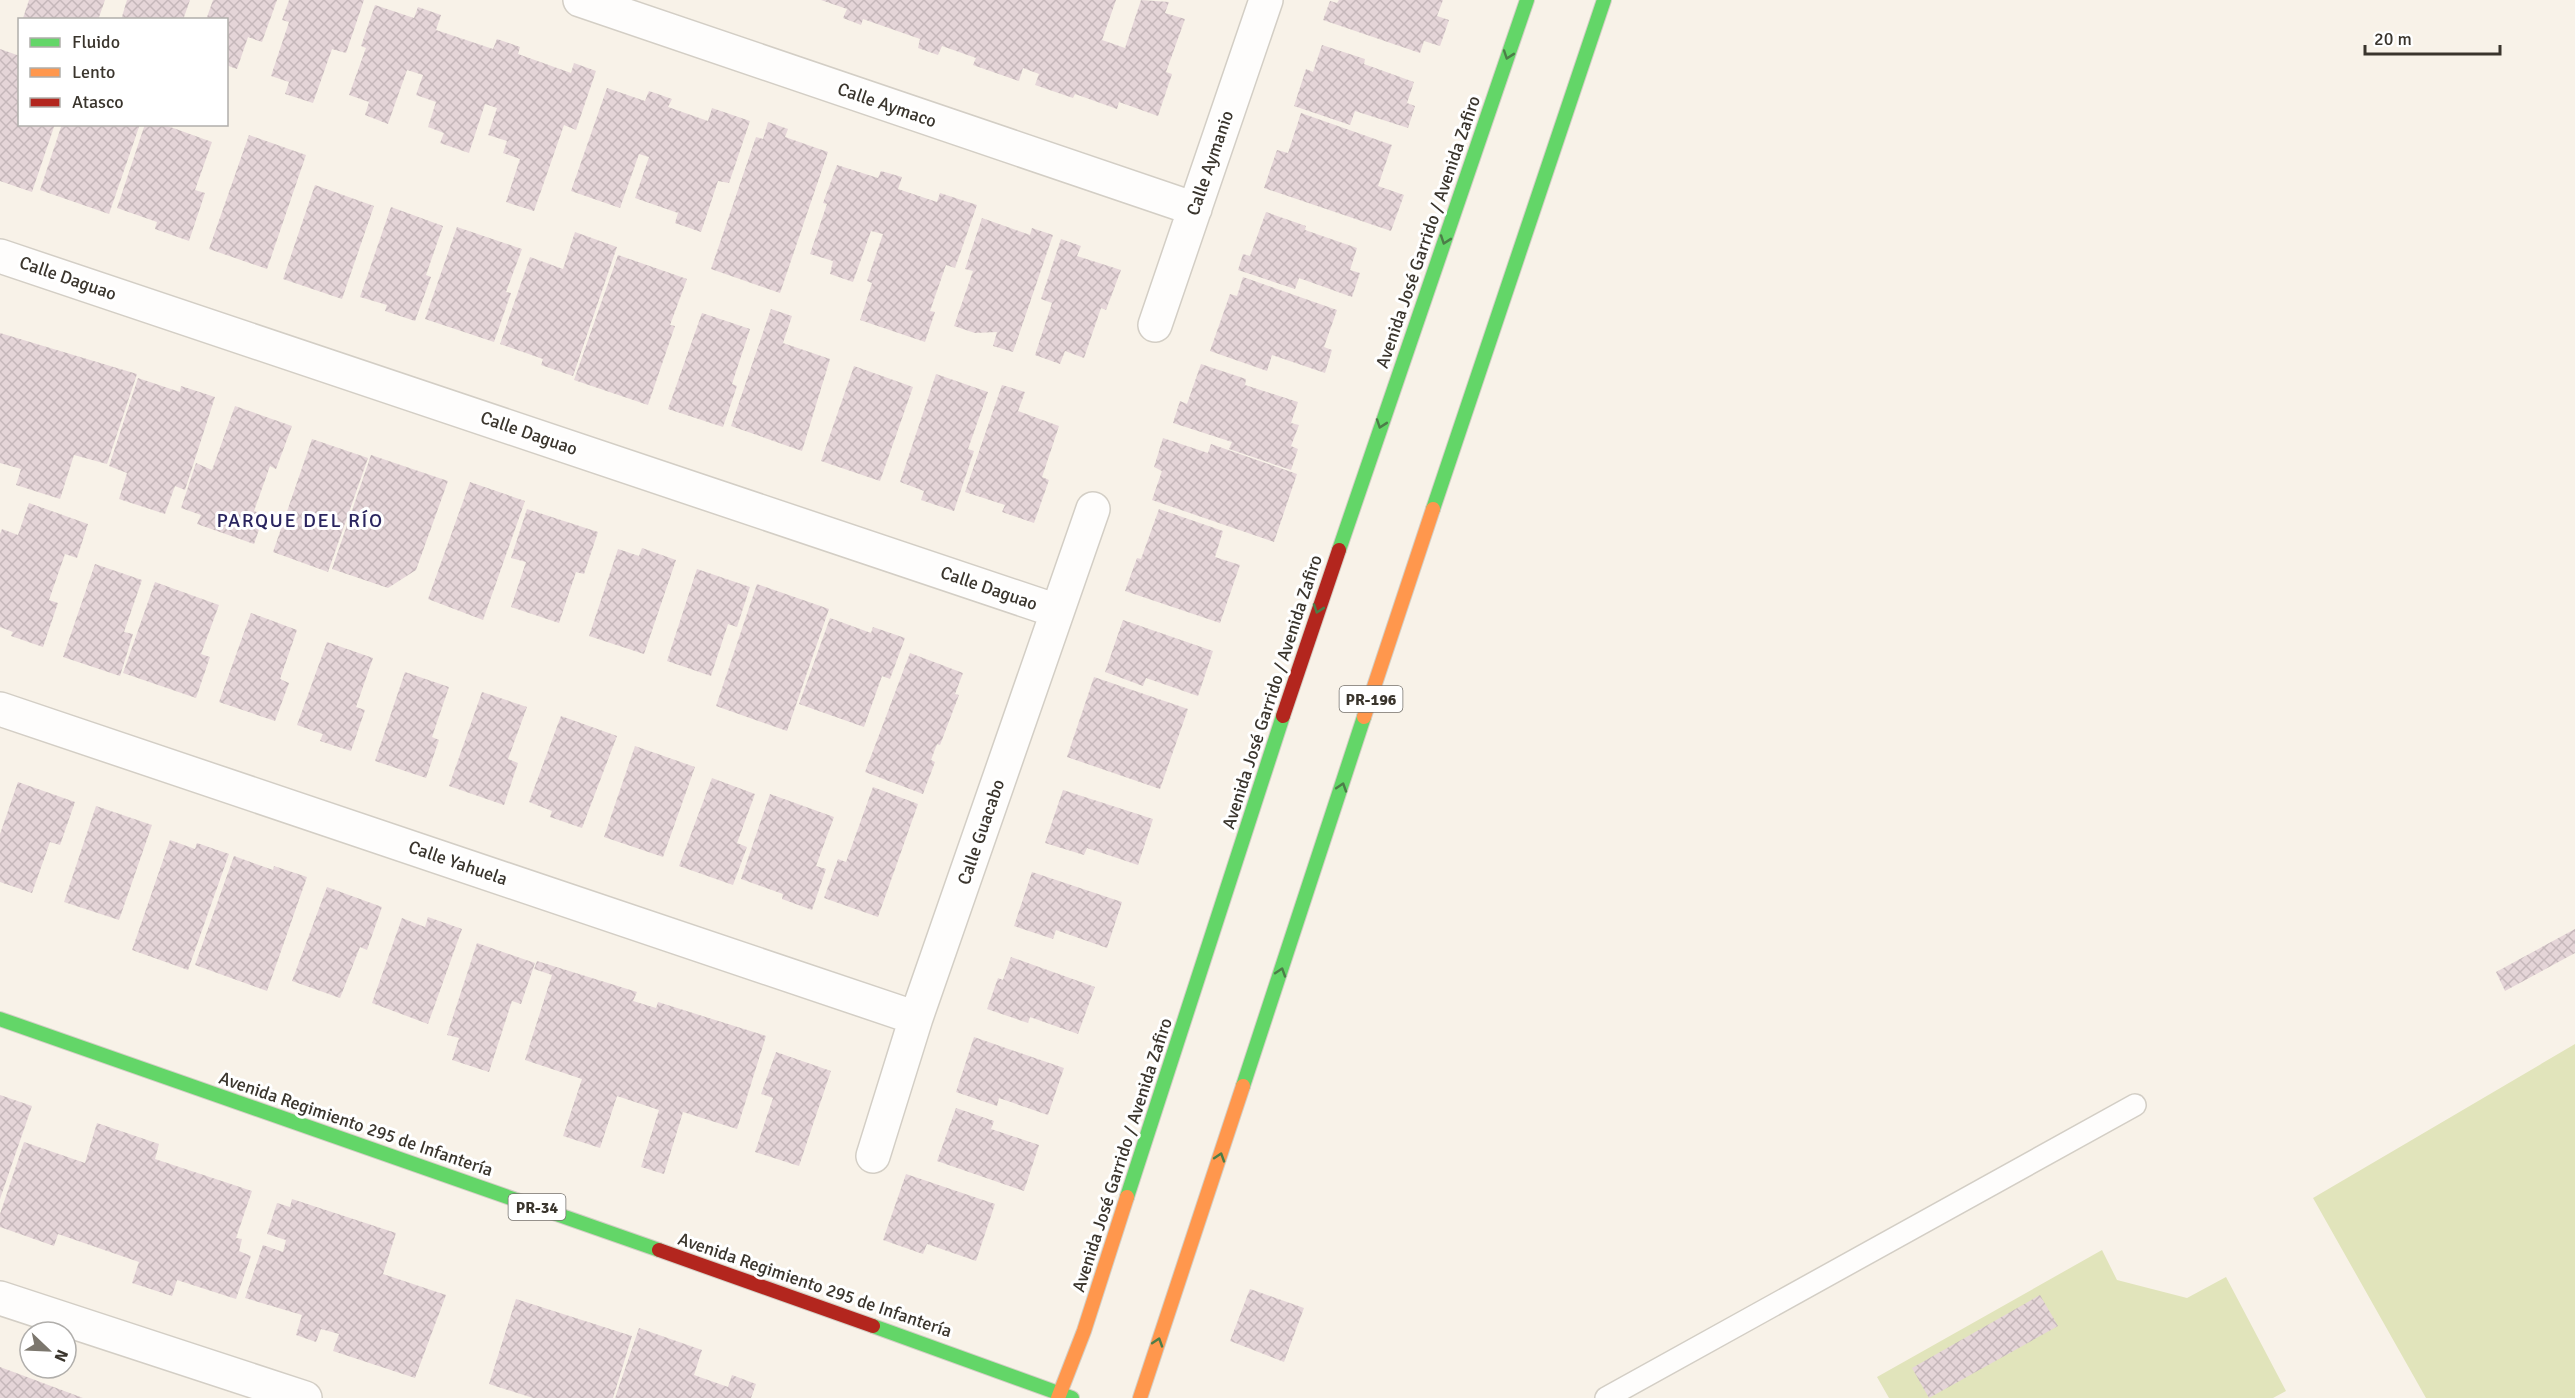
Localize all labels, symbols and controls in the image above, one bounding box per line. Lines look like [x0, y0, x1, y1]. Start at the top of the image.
legend [18, 18, 228, 126]
scale bar [2365, 18, 2500, 56]
text: 20 m [2374, 28, 2412, 50]
text: Fluido [72, 31, 120, 53]
one-way arrow [1503, 49, 1515, 60]
text: Lento [72, 61, 115, 83]
street label: Calle Aymaco [835, 78, 939, 132]
text: Atasco [72, 91, 124, 113]
street label: Avenida José Garrido / Avenida Zafiro [1371, 93, 1485, 371]
street label: Calle Aymanio [1182, 108, 1238, 218]
one-way arrow [1439, 234, 1452, 245]
street label: Calle Daguao [17, 251, 119, 305]
street label: Calle Daguao [478, 406, 580, 460]
one-way arrow [1376, 418, 1389, 429]
district label: PARQUE DEL RÍO [216, 508, 384, 533]
street label: Avenida José Garrido / Avenida Zafiro [1217, 552, 1327, 832]
street label: Calle Daguao [938, 561, 1040, 615]
one-way arrow [1313, 603, 1325, 614]
road number: PR-196 [1340, 686, 1402, 712]
street label: Calle Guacabo [953, 776, 1009, 888]
one-way arrow [1335, 782, 1347, 793]
street label: Calle Yahuela [406, 836, 510, 890]
one-way arrow [1274, 967, 1286, 978]
street label: Avenida José Garrido / Avenida Zafiro [1067, 1015, 1177, 1295]
street label: Avenida Regimiento 295 de Infantería [216, 1067, 496, 1181]
one-way arrow [1212, 1152, 1225, 1163]
road number: PR-34 [508, 1194, 566, 1220]
street label: Avenida Regimiento 295 de Infantería [675, 1228, 955, 1342]
north arrow [18, 1320, 78, 1380]
one-way arrow [1151, 1337, 1164, 1348]
text: N [50, 1346, 72, 1365]

